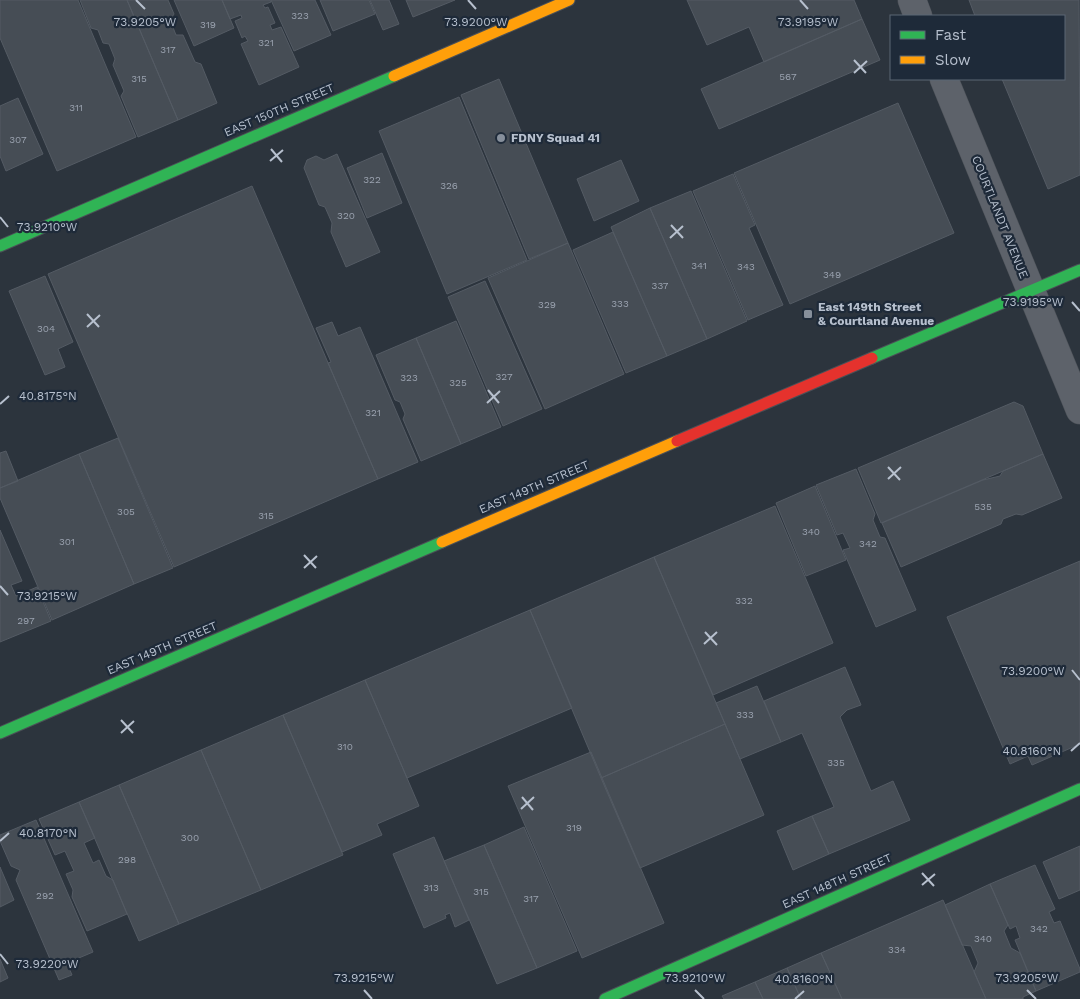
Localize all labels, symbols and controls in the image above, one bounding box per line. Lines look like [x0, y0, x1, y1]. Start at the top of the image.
house number: 323 [291, 10, 309, 21]
text: 73.9205°W [114, 15, 177, 29]
text: 73.9200°W [444, 15, 508, 29]
text: 73.9195°W [778, 15, 839, 29]
legend [890, 15, 1065, 80]
house number: 319 [200, 19, 216, 30]
text: Fast [935, 26, 967, 44]
house number: 321 [258, 37, 274, 48]
house number: 317 [160, 44, 176, 55]
text: Slow [935, 51, 971, 69]
house number: 567 [779, 71, 797, 82]
house number: 315 [131, 73, 147, 84]
street label: EAST 150TH STREET [222, 81, 336, 139]
house number: 311 [69, 102, 83, 113]
place label: FDNY Squad 41 [511, 131, 600, 145]
marker: FDNY Squad 41 [495, 132, 507, 144]
house number: 307 [9, 134, 27, 145]
street label: COURTLANDT AVENUE [969, 154, 1031, 281]
house number: 322 [363, 174, 381, 185]
house number: 326 [440, 180, 458, 191]
house number: 320 [337, 210, 355, 221]
text: 73.9210°W [17, 220, 78, 234]
house number: 341 [691, 260, 707, 271]
house number: 343 [737, 261, 755, 272]
house number: 349 [823, 269, 841, 280]
house number: 337 [652, 280, 669, 291]
text: 73.9195°W [1003, 295, 1064, 309]
house number: 333 [611, 298, 629, 309]
house number: 329 [538, 299, 556, 310]
place label: East 149th Street & Courtland Avenue [818, 300, 934, 328]
marker: East 149th Street & Courtland Avenue [802, 308, 814, 320]
house number: 304 [37, 323, 55, 334]
house number: 327 [495, 371, 513, 382]
house number: 323 [400, 372, 418, 383]
house number: 325 [449, 377, 467, 388]
text: 40.8175°N [19, 389, 77, 403]
house number: 321 [365, 407, 381, 418]
street label: EAST 149TH STREET [477, 457, 591, 517]
house number: 535 [974, 501, 992, 512]
house number: 305 [117, 506, 135, 517]
house number: 315 [258, 510, 274, 521]
house number: 340 [802, 526, 820, 537]
house number: 301 [59, 536, 75, 547]
house number: 342 [859, 538, 877, 549]
text: 73.9215°W [17, 589, 77, 603]
house number: 332 [735, 595, 753, 606]
house number: 297 [17, 615, 35, 626]
street label: EAST 149TH STREET [105, 618, 219, 678]
text: 73.9200°W [1001, 664, 1065, 678]
house number: 333 [736, 709, 754, 720]
house number: 310 [337, 741, 353, 752]
text: 40.8160°N [1003, 744, 1061, 758]
house number: 335 [827, 757, 845, 768]
house number: 319 [566, 822, 582, 833]
text: 40.8170°N [19, 826, 77, 840]
house number: 300 [181, 832, 199, 843]
street label: EAST 148TH STREET [780, 851, 894, 911]
house number: 298 [118, 854, 136, 865]
house number: 313 [423, 882, 439, 893]
house number: 315 [473, 886, 489, 897]
house number: 292 [36, 890, 54, 901]
house number: 317 [523, 893, 539, 904]
house number: 342 [1030, 923, 1048, 934]
house number: 340 [974, 933, 992, 944]
house number: 334 [888, 944, 906, 955]
text: 73.9220°W [16, 957, 79, 971]
text: 73.9215°W [334, 971, 394, 985]
text: 73.9210°W [665, 971, 726, 985]
text: 73.9205°W [996, 971, 1059, 985]
text: 40.8160°N [775, 972, 833, 986]

